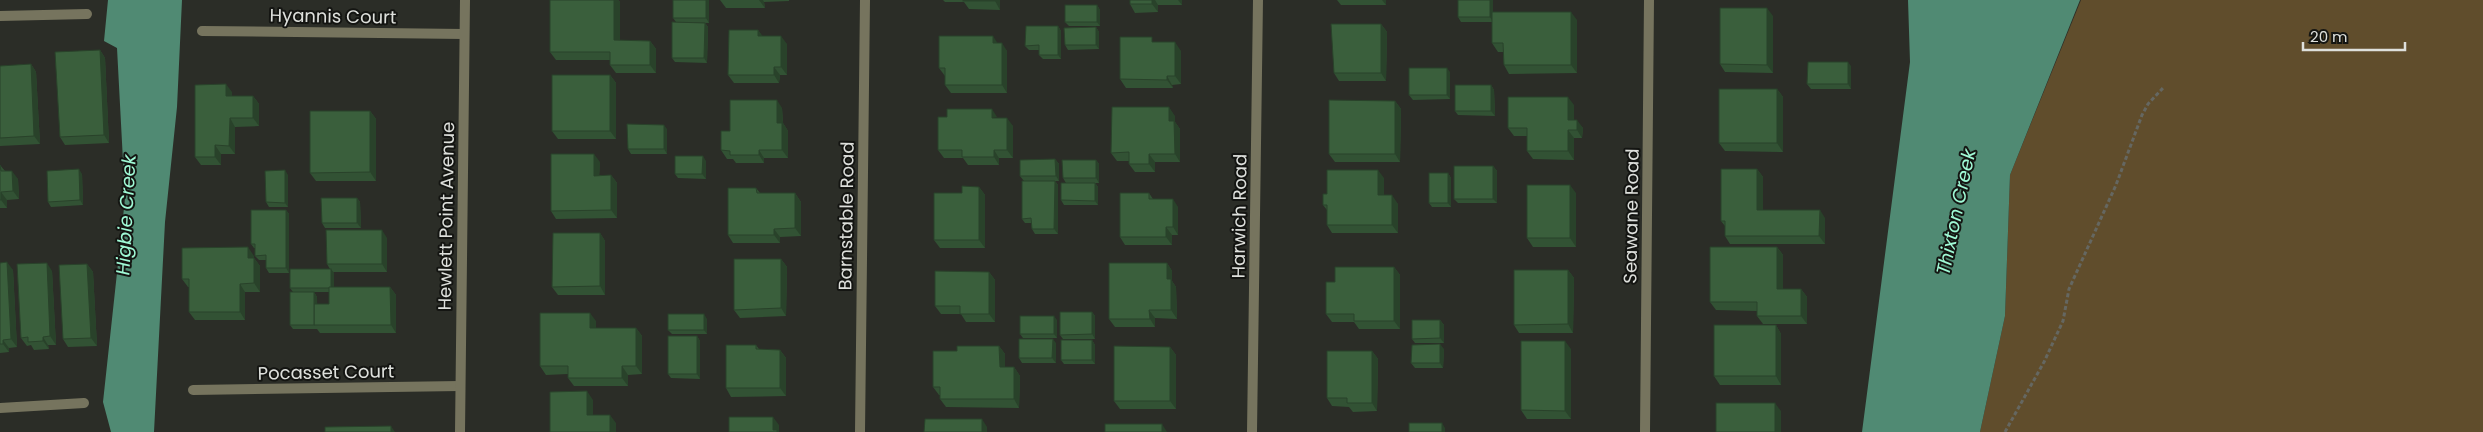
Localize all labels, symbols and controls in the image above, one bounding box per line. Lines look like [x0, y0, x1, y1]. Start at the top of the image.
street label: Hyannis Court [269, 2, 397, 30]
scale bar [2303, 20, 2406, 52]
text: 20 m [2310, 26, 2348, 47]
street label: Hewlett Point Avenue [432, 121, 460, 311]
street label: Barnstable Road [832, 141, 860, 291]
water label: Thixton Creek [1929, 145, 1983, 278]
street label: Seawane Road [1617, 148, 1645, 284]
water label: Higbie Creek [109, 153, 143, 276]
street label: Harwich Road [1225, 154, 1253, 278]
street label: Pocasset Court [258, 358, 394, 386]

